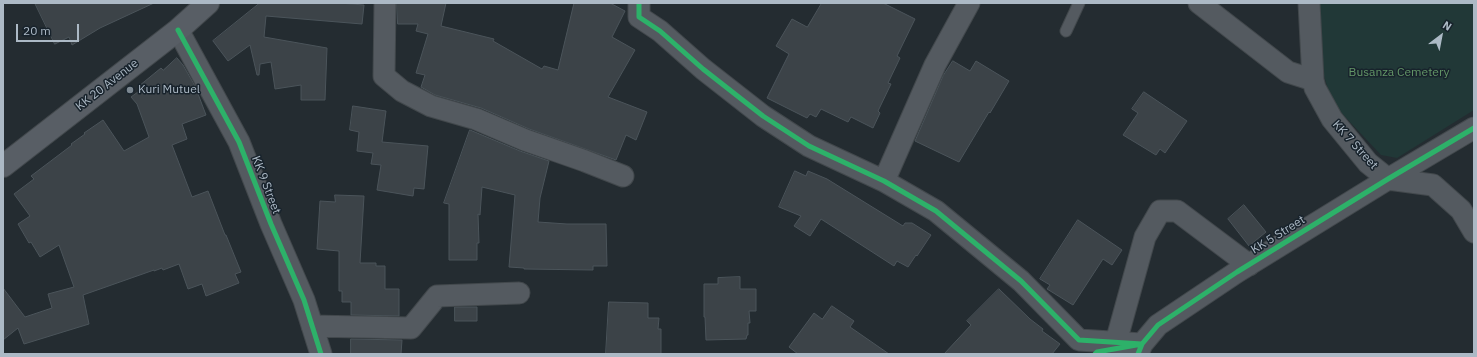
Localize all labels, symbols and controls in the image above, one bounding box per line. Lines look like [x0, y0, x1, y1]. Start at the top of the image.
scale bar [18, 16, 81, 42]
north arrow [1421, 16, 1461, 56]
text: N [1440, 18, 1454, 34]
text: 20 m [23, 23, 51, 38]
street label: KK 20 Avenue [73, 56, 141, 114]
park label: Busanza Cemetery [1349, 66, 1449, 80]
place label: Kuri Mutuel [138, 83, 200, 97]
marker: Kuri Mutuel [125, 85, 135, 95]
street label: KK 7 Street [1329, 118, 1381, 172]
street label: KK 9 Street [248, 154, 284, 216]
street label: KK 5 Street [1248, 213, 1308, 257]

